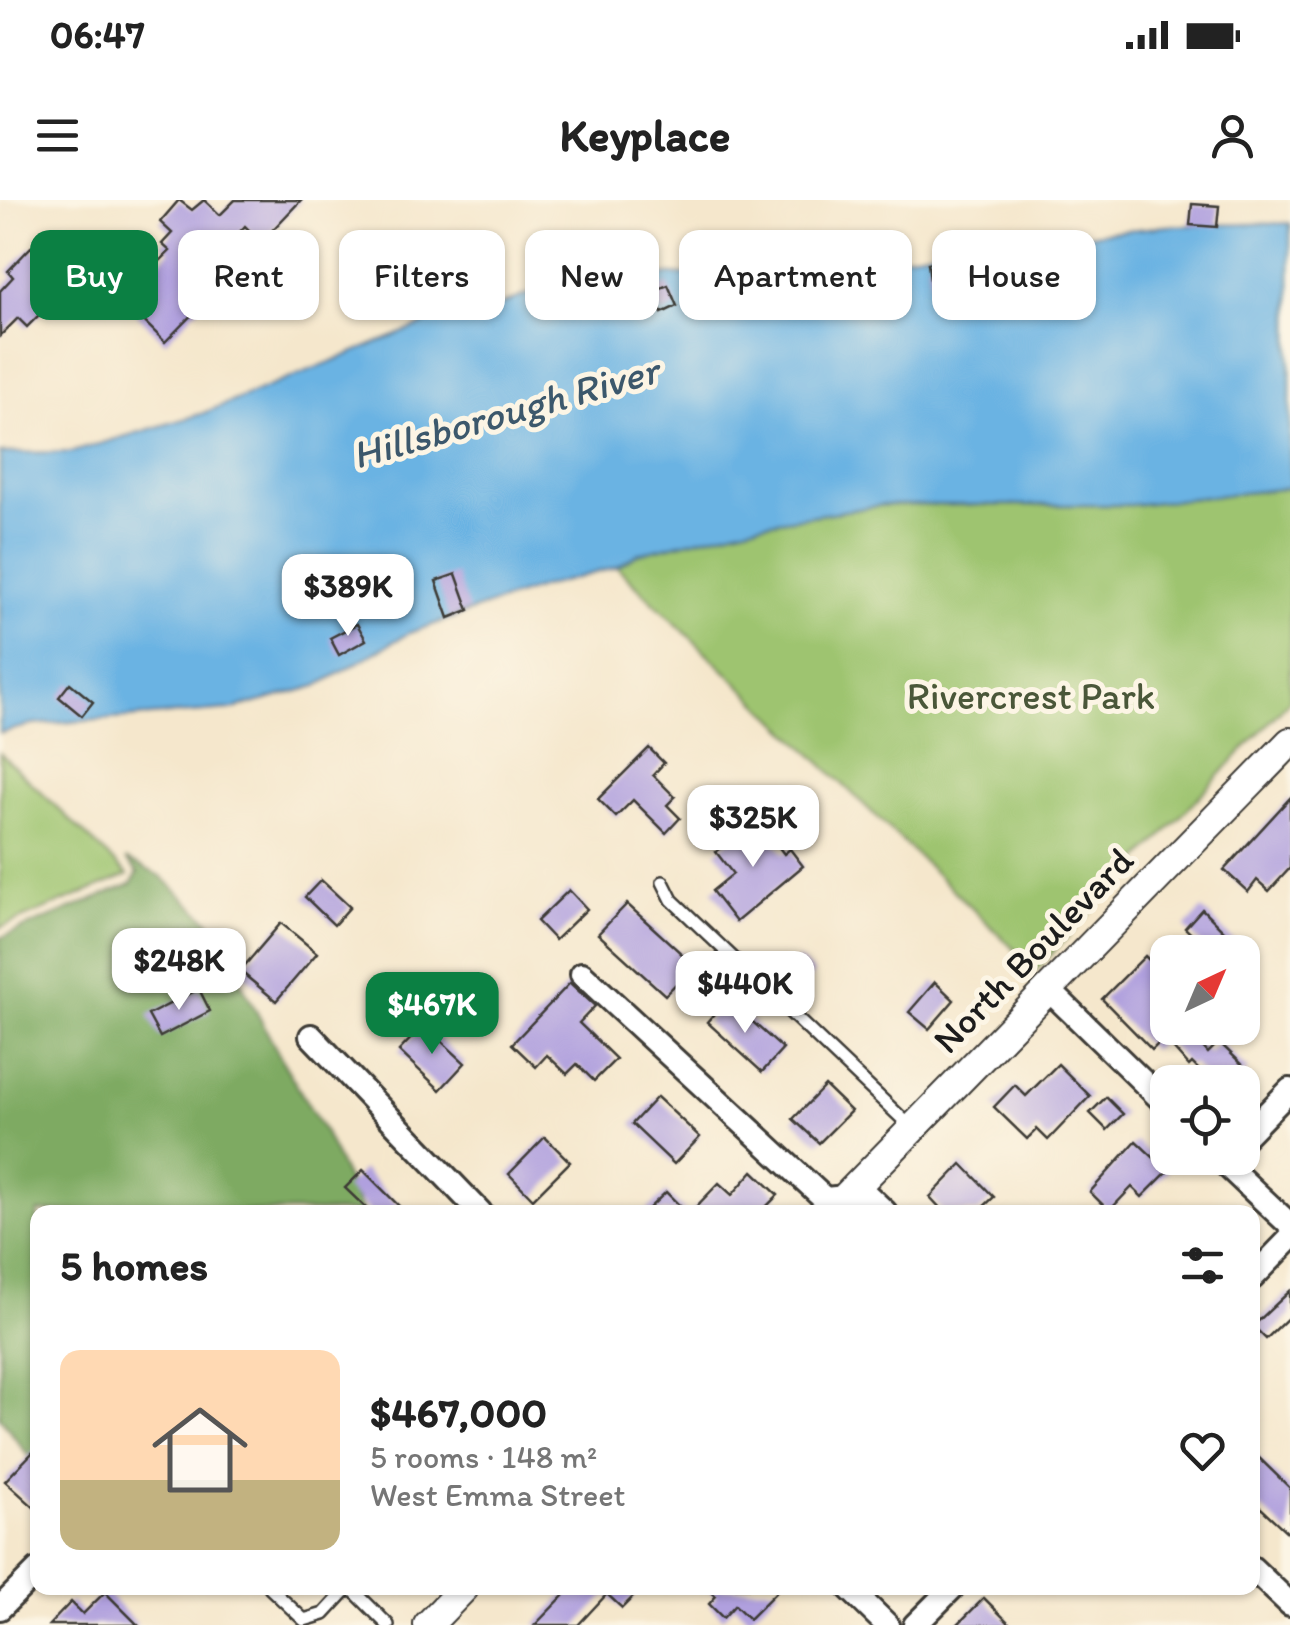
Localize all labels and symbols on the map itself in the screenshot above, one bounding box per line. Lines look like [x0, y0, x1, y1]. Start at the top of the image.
water label: Hillsborough River [346, 344, 668, 479]
pin: $389K [278, 554, 418, 639]
park label: Rivercrest Park [907, 673, 1155, 719]
pin: $325K [683, 785, 823, 870]
street label: North Boulevard [923, 837, 1143, 1063]
pin: $248K [109, 928, 249, 1013]
north arrow [1150, 935, 1260, 1045]
pin: $440K [675, 951, 815, 1036]
pin: $467K [362, 972, 502, 1057]

